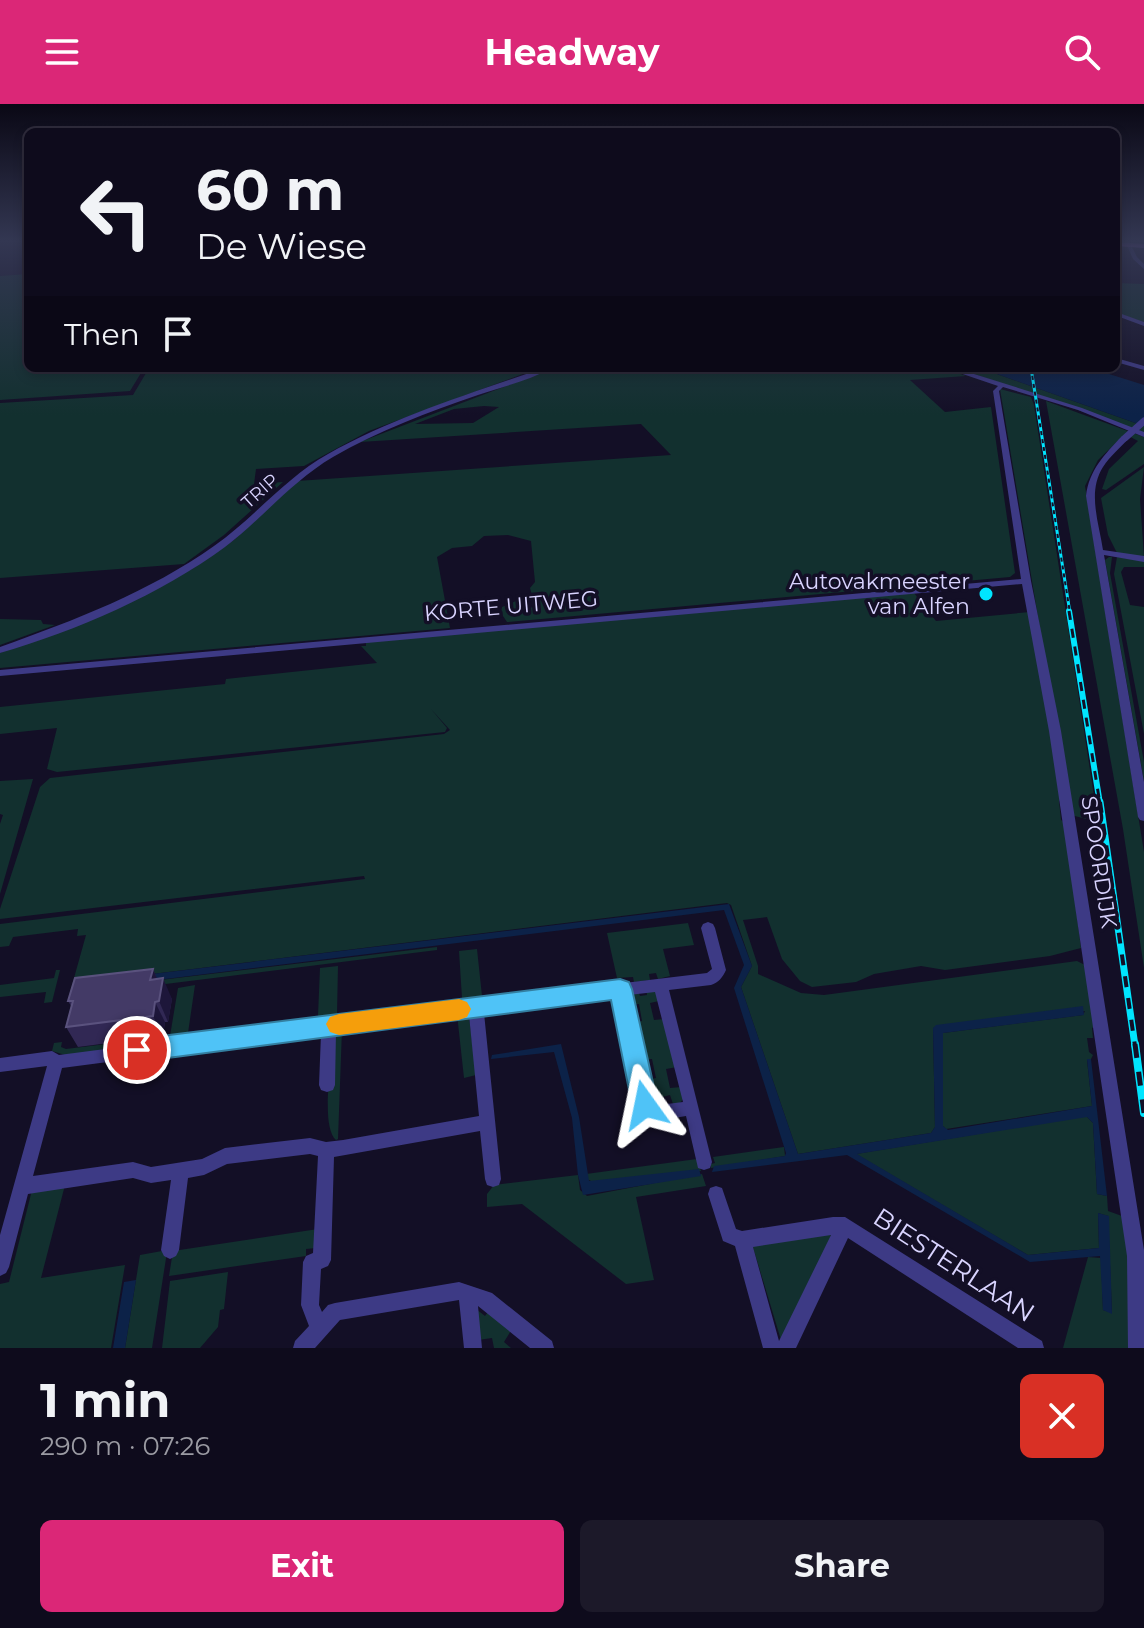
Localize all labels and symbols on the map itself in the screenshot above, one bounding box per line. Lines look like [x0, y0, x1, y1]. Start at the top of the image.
street label: TRIP [237, 469, 283, 513]
place label: Autovakmeester van Alfen [789, 568, 970, 620]
street label: KORTE UITWEG [423, 585, 599, 627]
marker: Autovakmeester van Alfen [977, 585, 995, 603]
street label: SPOORDIJK [1075, 794, 1123, 930]
pin [103, 1016, 171, 1084]
position arrow [603, 1063, 687, 1147]
street label: BIESTERLAAN [867, 1201, 1041, 1329]

